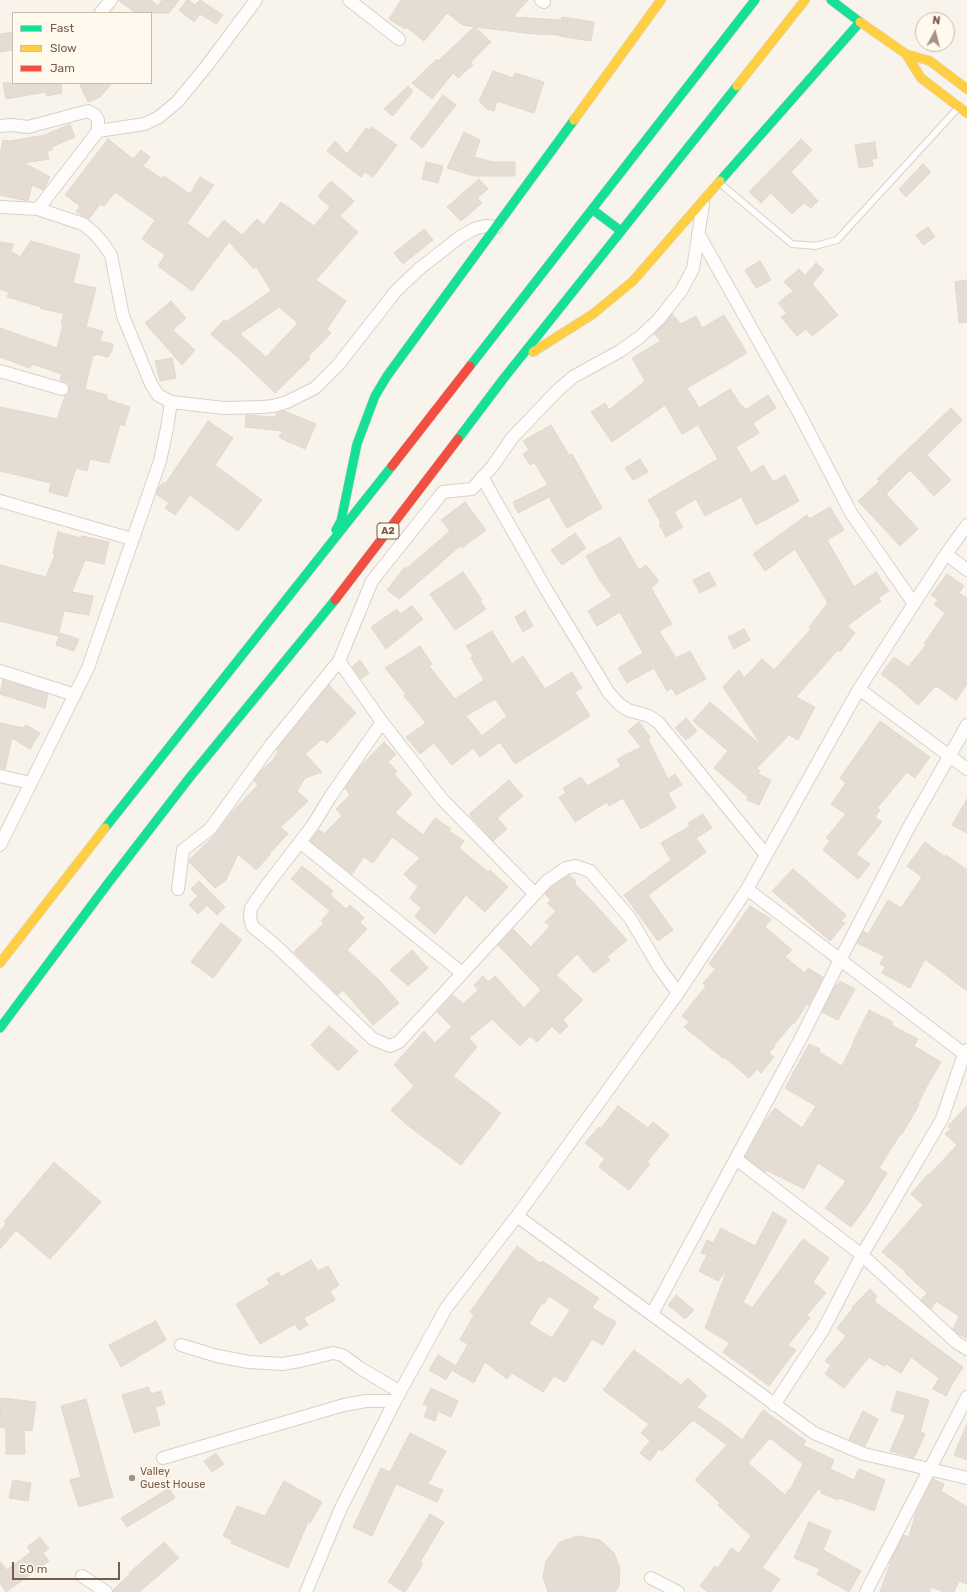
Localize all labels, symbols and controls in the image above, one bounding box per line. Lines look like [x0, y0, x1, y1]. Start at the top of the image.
legend [12, 12, 152, 84]
north arrow [915, 12, 955, 52]
text: N [932, 14, 941, 28]
text: Fast [50, 21, 74, 35]
text: Slow [50, 41, 77, 55]
text: Jam [50, 61, 75, 75]
road number: A2 [377, 523, 399, 539]
place label: Valley Guest House [140, 1465, 205, 1491]
marker: Valley Guest House [127, 1473, 137, 1483]
scale bar [14, 1554, 122, 1580]
text: 50 m [19, 1562, 47, 1576]

